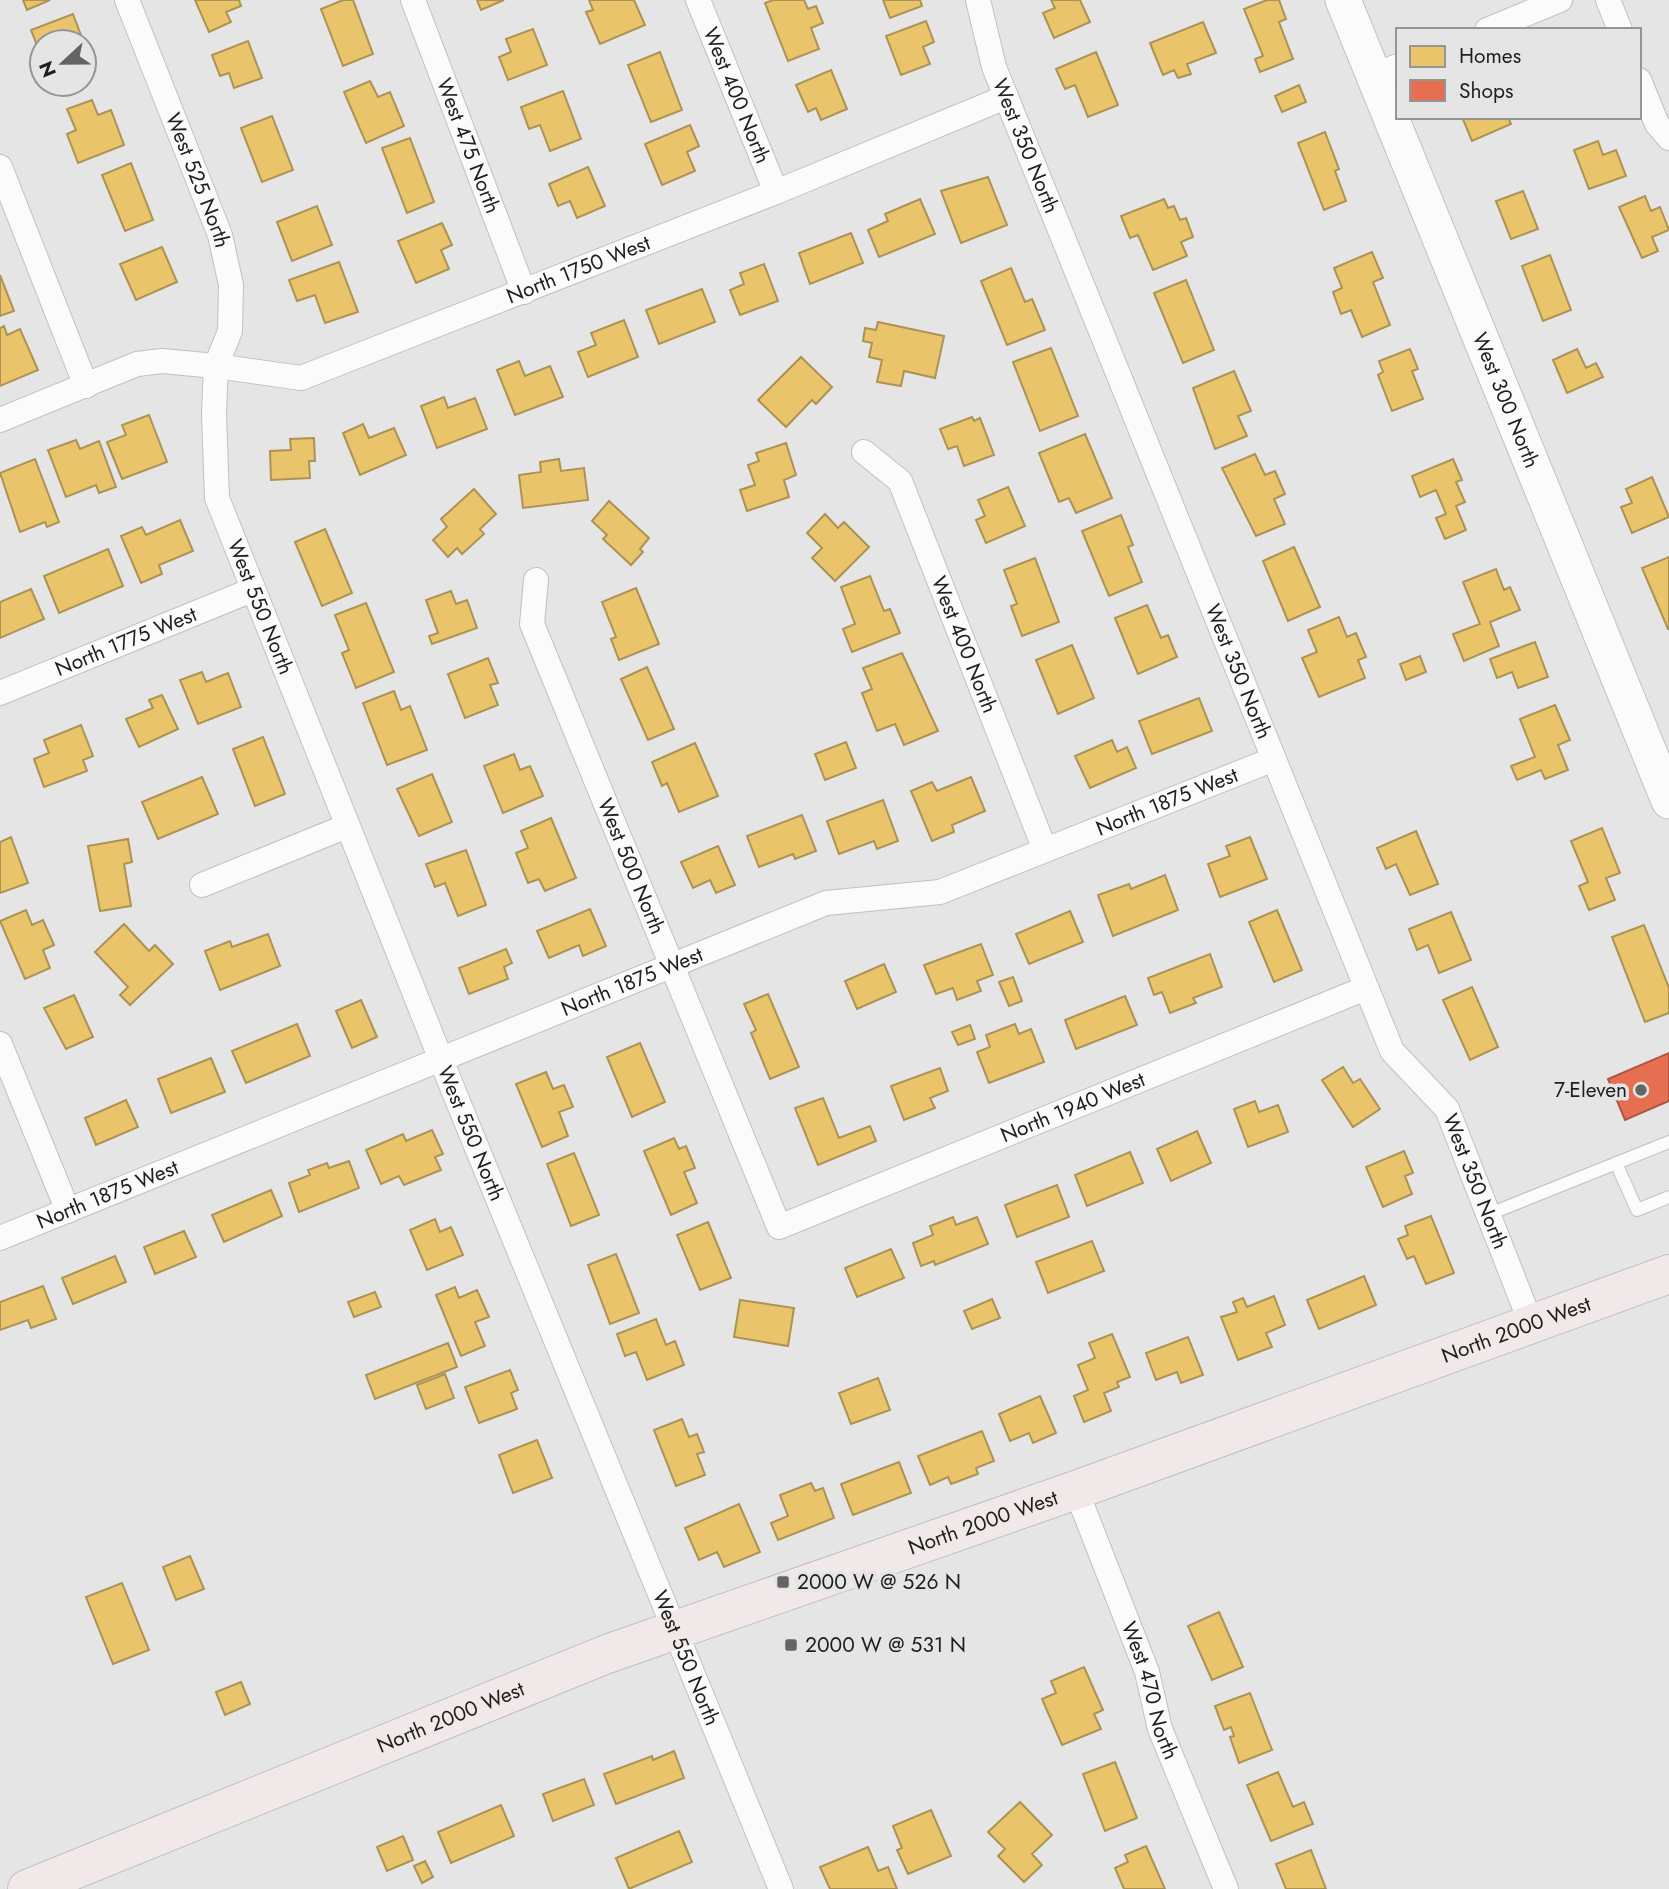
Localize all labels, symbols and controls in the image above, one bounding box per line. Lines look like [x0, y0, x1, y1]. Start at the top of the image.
street label: West 400 North [696, 23, 778, 168]
north arrow [28, 28, 98, 98]
legend [1396, 28, 1641, 119]
text: Homes [1459, 41, 1521, 71]
text: N [32, 57, 63, 81]
street label: West 475 North [429, 74, 508, 218]
street label: West 350 North [985, 74, 1067, 218]
text: Shops [1459, 76, 1513, 106]
street label: West 525 North [158, 108, 237, 251]
street label: North 1750 West [502, 228, 655, 311]
street label: West 300 North [1465, 328, 1547, 472]
street label: West 550 North [220, 535, 301, 679]
street label: West 400 North [924, 572, 1005, 717]
street label: North 1775 West [51, 599, 201, 684]
street label: West 350 North [1198, 600, 1279, 743]
street label: North 1875 West [1091, 760, 1242, 843]
street label: West 500 North [590, 794, 672, 939]
street label: North 1875 West [557, 939, 707, 1024]
street label: West 550 North [430, 1061, 512, 1205]
street label: North 1940 West [996, 1065, 1150, 1150]
place label: 7-Eleven [1554, 1075, 1627, 1105]
marker: 7-Eleven [1633, 1082, 1649, 1098]
street label: West 350 North [1435, 1109, 1515, 1253]
street label: North 1875 West [32, 1152, 183, 1237]
street label: North 2000 West [1437, 1289, 1595, 1371]
street label: North 2000 West [904, 1483, 1062, 1563]
place label: 2000 W @ 526 N [797, 1567, 961, 1597]
marker: 2000 W @ 526 N [775, 1574, 791, 1590]
street label: West 550 North [645, 1586, 727, 1730]
street label: West 470 North [1114, 1617, 1186, 1764]
place label: 2000 W @ 531 N [805, 1630, 966, 1660]
marker: 2000 W @ 531 N [783, 1637, 799, 1653]
street label: North 2000 West [372, 1674, 529, 1761]

